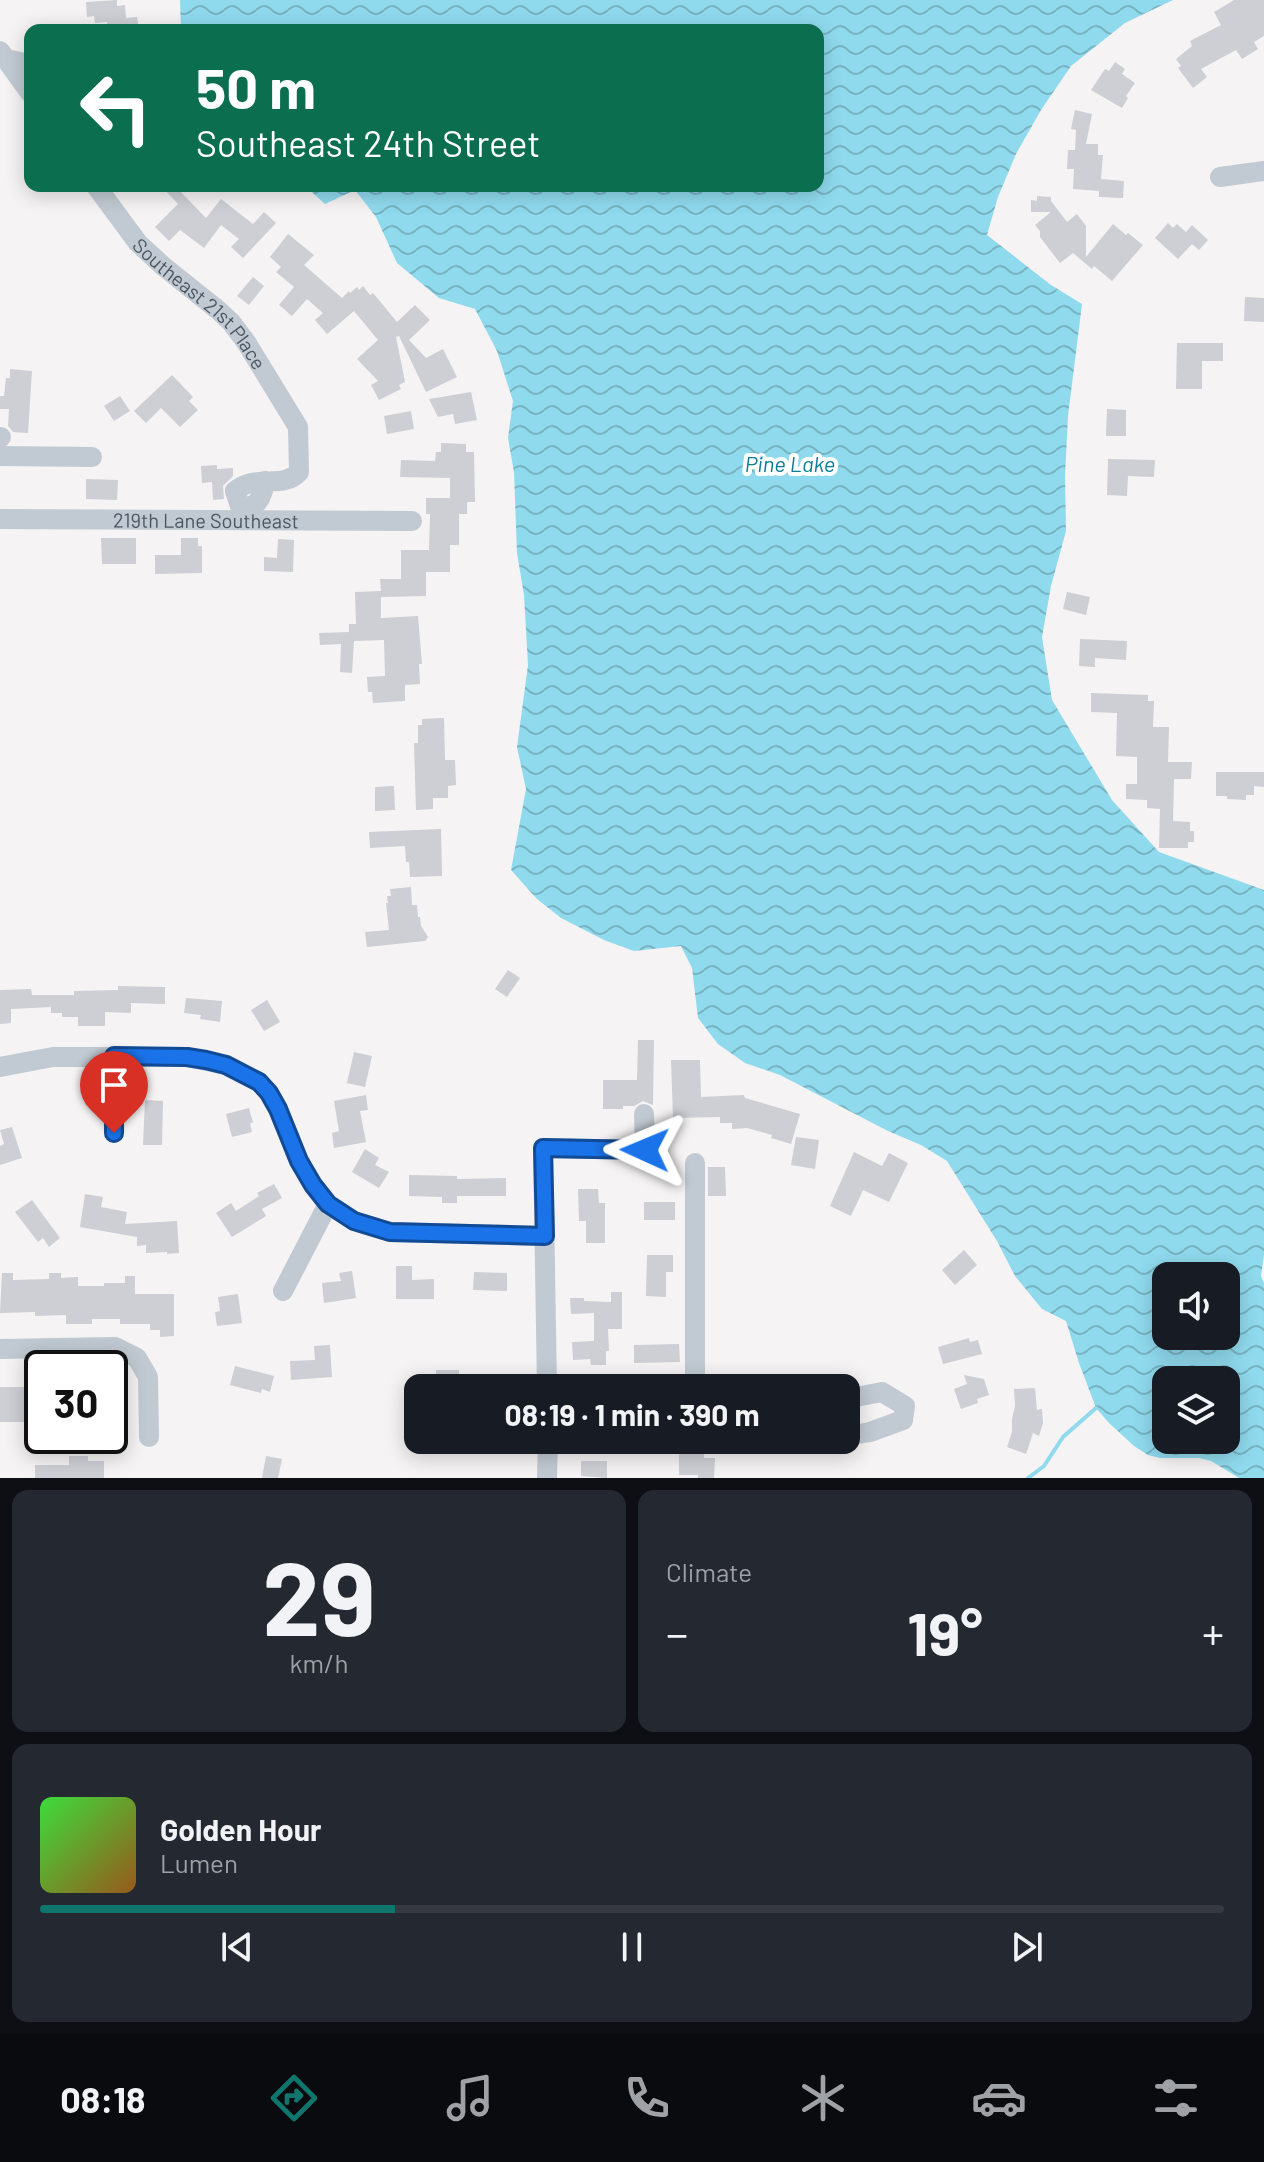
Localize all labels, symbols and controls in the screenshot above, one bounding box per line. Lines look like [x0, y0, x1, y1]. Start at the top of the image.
text: 50 m [196, 53, 316, 120]
icon: left [64, 56, 168, 160]
text: Southeast 24th Street [196, 121, 540, 164]
street label: Southeast 21st Place [128, 233, 272, 374]
water label: Pine Lake [745, 450, 835, 476]
street label: 219th Lane Southeast [113, 508, 299, 532]
pin [80, 1051, 148, 1133]
icon: arrive [92, 1063, 136, 1107]
position arrow [603, 1108, 687, 1192]
map controls [1152, 1262, 1240, 1454]
button: sound [1152, 1262, 1240, 1350]
speed limit sign: 30 [24, 1350, 128, 1454]
button: layers [1152, 1366, 1240, 1454]
text: 08:19 · 1 min · 390 m [505, 1396, 759, 1432]
text: 29 [262, 1532, 376, 1657]
text: Climate [666, 1556, 752, 1587]
text: 19° [907, 1596, 983, 1668]
text: − [666, 1606, 688, 1659]
text: + [1202, 1606, 1224, 1659]
text: km/h [290, 1647, 348, 1678]
text: Golden Hour [160, 1811, 322, 1847]
text: Lumen [160, 1847, 238, 1878]
icon: previous [215, 1925, 259, 1969]
icon: pause [610, 1925, 654, 1969]
icon: next [1005, 1925, 1049, 1969]
icon: directions [266, 2070, 322, 2126]
icon: music [442, 2070, 498, 2126]
icon: phone [619, 2070, 675, 2126]
icon: climate [795, 2070, 851, 2126]
icon: car [971, 2070, 1027, 2126]
icon: filters [1148, 2070, 1204, 2126]
text: 08:18 [60, 2077, 146, 2120]

